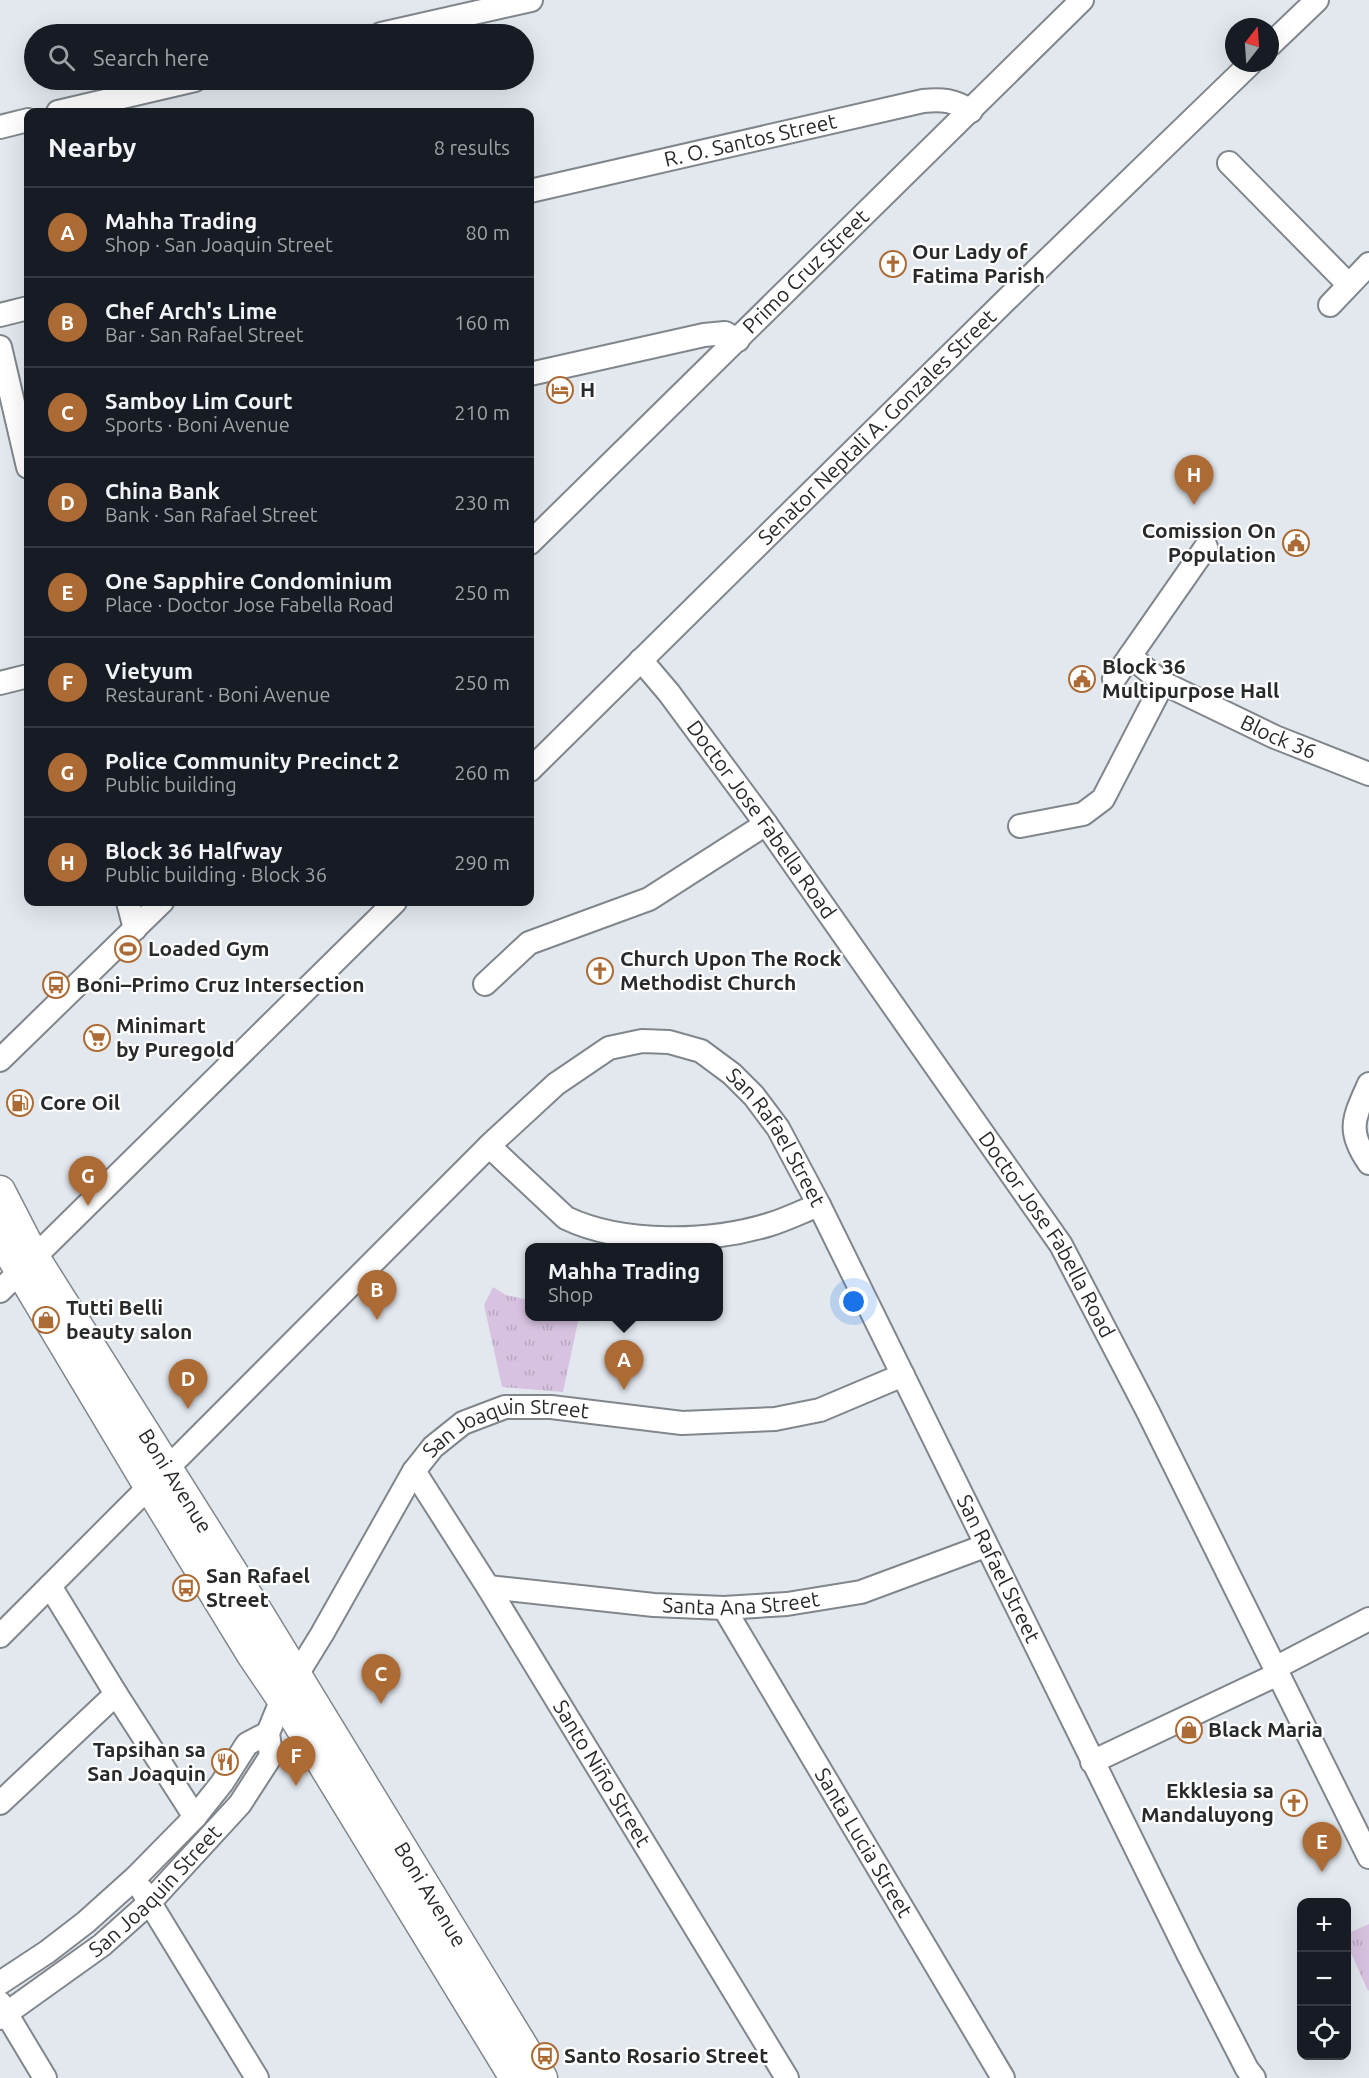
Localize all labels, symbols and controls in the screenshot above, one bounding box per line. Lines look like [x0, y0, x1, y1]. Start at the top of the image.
north arrow [1225, 18, 1279, 72]
search box [24, 24, 534, 90]
icon: search [45, 41, 78, 74]
text: Search here [93, 45, 209, 70]
street label: R. O. Santos Street [662, 108, 839, 171]
text: Nearby [48, 133, 136, 162]
text: 8 results [434, 136, 510, 159]
street label: Primo Cruz Street [737, 204, 873, 338]
text: Mahha Trading [105, 208, 257, 233]
text: A [60, 221, 75, 244]
text: 80 m [466, 221, 510, 244]
text: Shop · San Joaquin Street [105, 233, 333, 256]
place label: Our Lady of Fatima Parish [912, 239, 1045, 287]
church icon: Our Lady of Fatima Parish [878, 249, 908, 279]
text: Chef Arch's Lime [105, 298, 277, 323]
street label: Senator Neptali A. Gonzales Street [753, 304, 1000, 549]
text: B [61, 311, 74, 334]
text: 160 m [454, 311, 510, 334]
text: Bar · San Rafael Street [105, 323, 304, 346]
hotel icon: H [545, 375, 575, 405]
place label: H [580, 377, 595, 401]
text: Samboy Lim Court [105, 388, 293, 413]
text: C [61, 401, 74, 424]
text: 210 m [454, 401, 510, 424]
text: Sports · Boni Avenue [105, 413, 290, 436]
pin: H [1174, 456, 1214, 505]
text: China Bank [105, 478, 220, 503]
text: D [60, 491, 75, 514]
text: 230 m [454, 491, 510, 514]
text: Bank · San Rafael Street [105, 503, 318, 526]
place label: Comission On Population [1142, 518, 1276, 566]
public building icon: Comission On Population [1281, 528, 1311, 558]
text: One Sapphire Condominium [105, 568, 392, 593]
text: E [62, 581, 73, 604]
text: 250 m [454, 581, 510, 604]
text: Place · Doctor Jose Fabella Road [105, 593, 394, 616]
place label: Block 36 Multipurpose Hall [1102, 654, 1279, 702]
text: Vietyum [105, 658, 193, 683]
public building icon: Block 36 Multipurpose Hall [1067, 664, 1097, 694]
text: F [62, 671, 73, 694]
text: 250 m [454, 671, 510, 694]
text: Restaurant · Boni Avenue [105, 683, 331, 706]
street label: Block 36 [1237, 709, 1320, 763]
street label: Doctor Jose Fabella Road [682, 715, 841, 923]
text: Police Community Precinct 2 [105, 748, 400, 773]
text: G [61, 761, 74, 784]
text: 260 m [454, 761, 510, 784]
text: Public building [105, 773, 237, 796]
text: Block 36 Halfway [105, 838, 283, 863]
text: H [60, 851, 75, 874]
text: 290 m [454, 851, 510, 874]
text: Public building · Block 36 [105, 863, 327, 886]
sports icon: Loaded Gym [113, 934, 143, 964]
place label: Loaded Gym [148, 936, 269, 960]
place label: Church Upon The Rock Methodist Church [620, 946, 842, 994]
church icon: Church Upon The Rock Methodist Church [585, 956, 615, 986]
bus stop icon: Boni–Primo Cruz Intersection [41, 970, 71, 1000]
place label: Boni–Primo Cruz Intersection [76, 972, 364, 996]
place label: Minimart by Puregold [116, 1013, 235, 1061]
supermarket icon: Minimart by Puregold [82, 1023, 112, 1053]
street label: San Rafael Street [722, 1063, 831, 1211]
fuel station icon: Core Oil [5, 1088, 35, 1118]
place label: Core Oil [40, 1090, 120, 1114]
street label: Doctor Jose Fabella Road [974, 1127, 1120, 1341]
pin: G [68, 1156, 107, 1206]
popup [525, 1243, 723, 1321]
text: Mahha Trading [548, 1258, 700, 1283]
pin: B [358, 1270, 397, 1320]
text: Shop [548, 1283, 593, 1306]
your location [839, 1287, 868, 1316]
place label: Tutti Belli beauty salon [66, 1295, 192, 1343]
shop icon: Tutti Belli beauty salon [31, 1305, 61, 1335]
pin: A [604, 1340, 644, 1390]
pin: D [168, 1360, 207, 1409]
street label: San Joaquin Street [417, 1394, 590, 1461]
street label: Boni Avenue [134, 1424, 218, 1537]
street label: San Rafael Street [953, 1490, 1046, 1646]
place label: San Rafael Street [206, 1563, 310, 1611]
bus stop icon: San Rafael Street [171, 1573, 201, 1603]
street label: Santa Ana Street [662, 1586, 821, 1619]
pin: C [362, 1654, 400, 1704]
street label: Santo Niño Street [549, 1695, 656, 1851]
shop icon: Black Maria [1174, 1715, 1204, 1745]
place label: Black Maria [1208, 1717, 1323, 1741]
pin: F [276, 1736, 316, 1786]
place label: Tapsihan sa San Joaquin [87, 1737, 206, 1785]
restaurant icon: Tapsihan sa San Joaquin [210, 1747, 240, 1777]
street label: Santa Lucia Street [811, 1763, 918, 1921]
place label: Ekklesia sa Mandaluyong [1141, 1778, 1274, 1826]
church icon: Ekklesia sa Mandaluyong [1279, 1788, 1309, 1818]
street label: San Joaquin Street [84, 1820, 225, 1961]
pin: E [1302, 1822, 1342, 1872]
street label: Boni Avenue [390, 1837, 472, 1951]
map controls [1297, 1898, 1351, 2060]
button: + [1297, 1898, 1351, 1952]
button: − [1297, 1952, 1351, 2006]
button: locate [1297, 2006, 1351, 2060]
bus stop icon: Santo Rosario Street [530, 2041, 560, 2071]
place label: Santo Rosario Street [564, 2043, 768, 2067]

